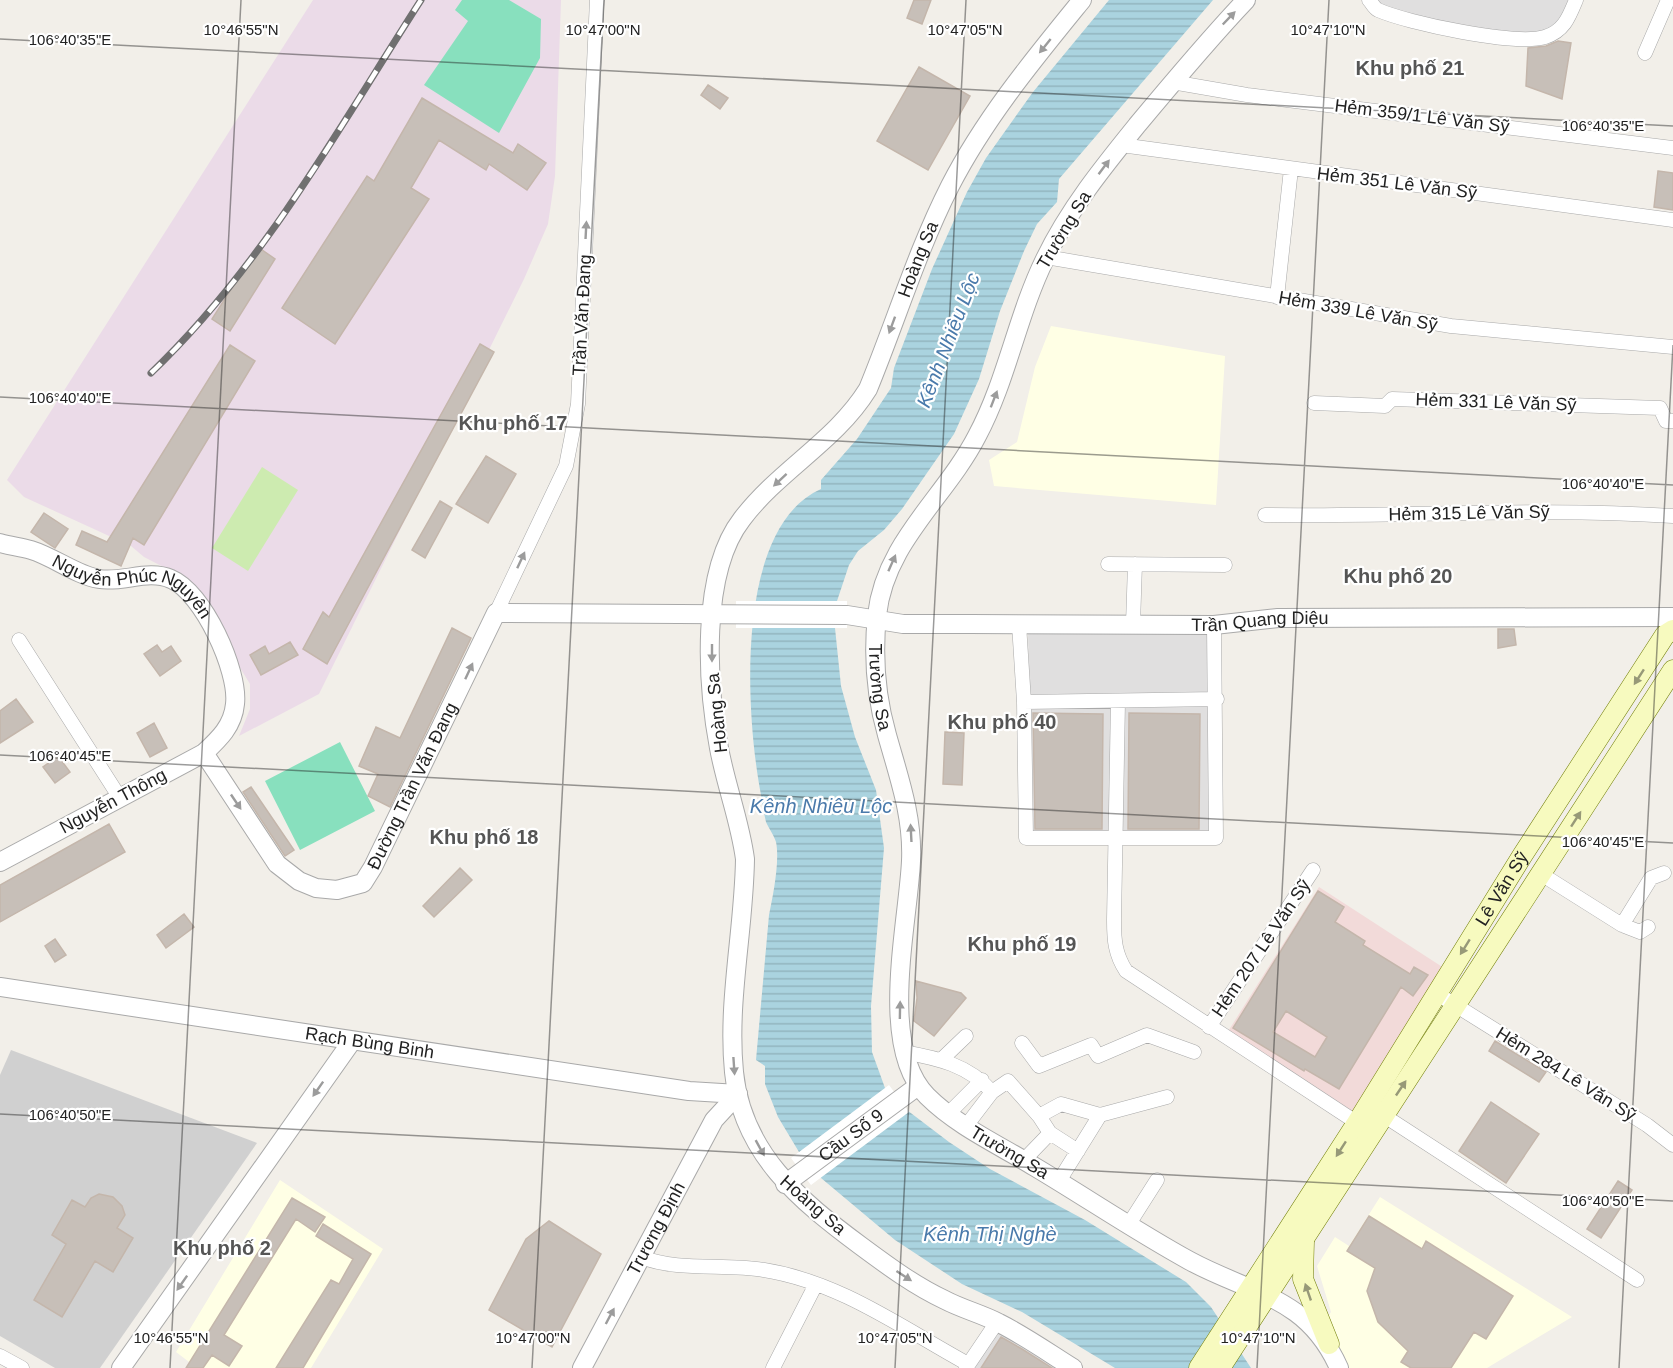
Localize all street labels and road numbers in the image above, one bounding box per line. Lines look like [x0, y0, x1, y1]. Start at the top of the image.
street label: Hẻm 359/1 Lê Văn Sỹ [1333, 95, 1511, 137]
street label: Hẻm 351 Lê Văn Sỹ [1316, 163, 1478, 203]
street label: Trường Sa [1033, 187, 1096, 273]
street label: Hoàng Sa [894, 217, 943, 300]
street label: Trần Văn Ðang [569, 254, 595, 376]
street label: Hẻm 339 Lê Văn Sỹ [1277, 287, 1439, 335]
street label: Hẻm 331 Lê Văn Sỹ [1415, 389, 1577, 415]
street label: Hẻm 315 Lê Văn Sỹ [1388, 502, 1550, 524]
street label: Nguyễn Phúc Nguyên [49, 551, 216, 622]
street label: Trần Quang Diệu [1191, 608, 1329, 635]
street label: Trường Sa [865, 643, 895, 733]
street label: Hoàng Sa [703, 671, 731, 754]
street label: Đường Trần Văn Đang [363, 699, 461, 873]
street label: Nguyễn Thông [56, 764, 170, 837]
street label: Lê Văn Sỹ [1471, 848, 1532, 929]
street label: Hẻm 207 Lê Văn Sỹ [1208, 876, 1314, 1020]
street label: Rạch Bùng Binh [304, 1023, 436, 1062]
street label: Hẻm 284 Lê Văn Sỹ [1492, 1023, 1640, 1125]
street label: Cầu Số 9 [815, 1105, 887, 1166]
street label: Trường Sa [967, 1122, 1053, 1183]
street label: Hoàng Sa [776, 1171, 851, 1239]
street label: Trương Định [623, 1179, 689, 1278]

